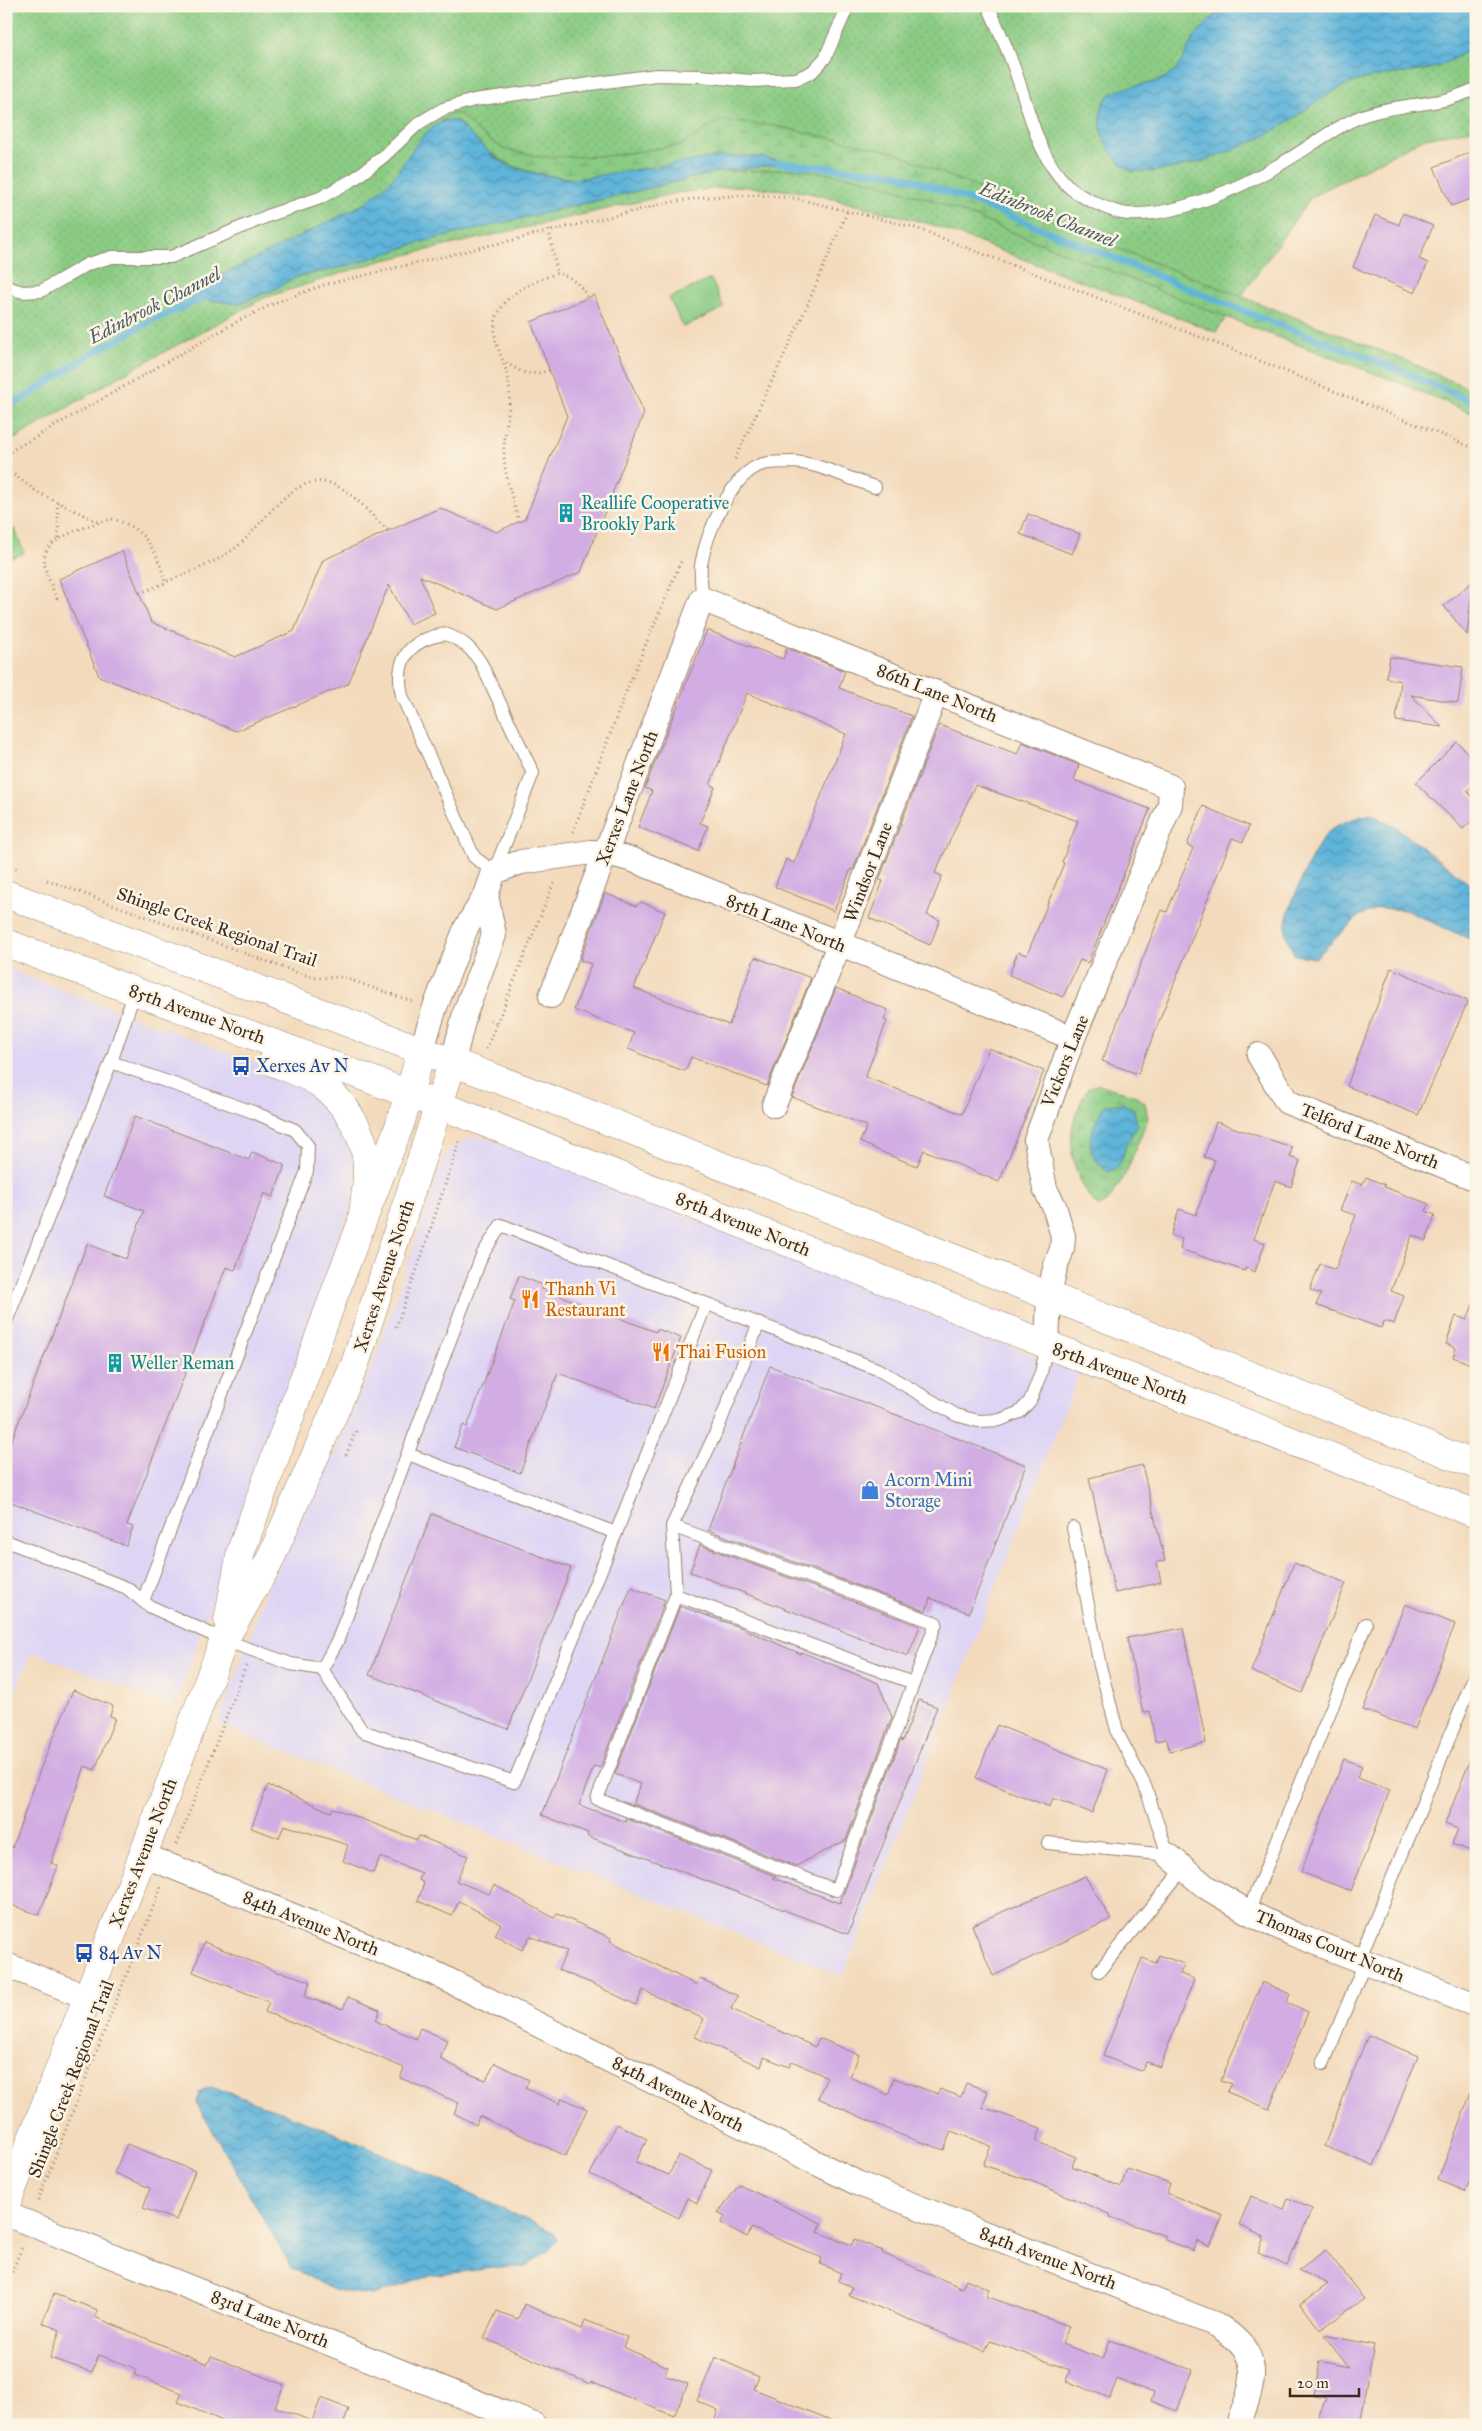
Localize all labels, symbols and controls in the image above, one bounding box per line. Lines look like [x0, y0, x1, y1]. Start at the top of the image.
water label: Edinbrook Channel [975, 176, 1121, 253]
water label: Edinbrook Channel [83, 261, 226, 349]
place label: Reallife Cooperative Brookly Park [581, 492, 729, 535]
building icon: Reallife Cooperative Brookly Park [555, 502, 577, 524]
street label: 86th Lane North [873, 659, 1001, 727]
street label: Xerxes Lane North [591, 727, 663, 869]
street label: Windsor Lane [839, 819, 897, 925]
street label: Shingle Creek Regional Trail [114, 882, 320, 973]
street label: 85th Lane North [723, 889, 849, 957]
street label: 85th Avenue North [126, 979, 268, 1049]
street label: Vickors Lane [1036, 1012, 1093, 1111]
bus stop icon: Xerxes Av N [230, 1055, 252, 1077]
place label: Xerxes Av N [256, 1055, 349, 1077]
street label: Telford Lane North [1298, 1098, 1442, 1174]
street label: 85th Avenue North [672, 1187, 814, 1261]
street label: Xerxes Avenue North [349, 1197, 419, 1355]
place label: Thanh Vi Restaurant [545, 1278, 626, 1321]
restaurant icon: Thanh Vi Restaurant [519, 1288, 541, 1310]
street label: 85th Avenue North [1049, 1337, 1191, 1409]
restaurant icon: Thai Fusion [650, 1341, 672, 1363]
place label: Thai Fusion [676, 1341, 767, 1363]
building icon: Weller Reman [104, 1352, 126, 1374]
place label: Weller Reman [130, 1352, 234, 1374]
place label: Acorn Mini Storage [884, 1469, 972, 1513]
shop icon: Acorn Mini Storage [859, 1479, 881, 1501]
street label: Xerxes Avenue North [104, 1775, 182, 1931]
street label: 84th Avenue North [240, 1886, 382, 1960]
street label: Thomas Court North [1252, 1905, 1408, 1987]
bus stop icon: 84 Av N [73, 1942, 95, 1964]
place label: 84 Av N [99, 1942, 162, 1964]
street label: Shingle Creek Regional Trail [23, 1977, 120, 2181]
street label: 84th Avenue North [608, 2051, 748, 2137]
street label: 84th Avenue North [976, 2222, 1120, 2294]
street label: 83rd Lane North [208, 2285, 332, 2353]
scale bar [1290, 2366, 1358, 2398]
text: 20 m [1297, 2374, 1329, 2392]

